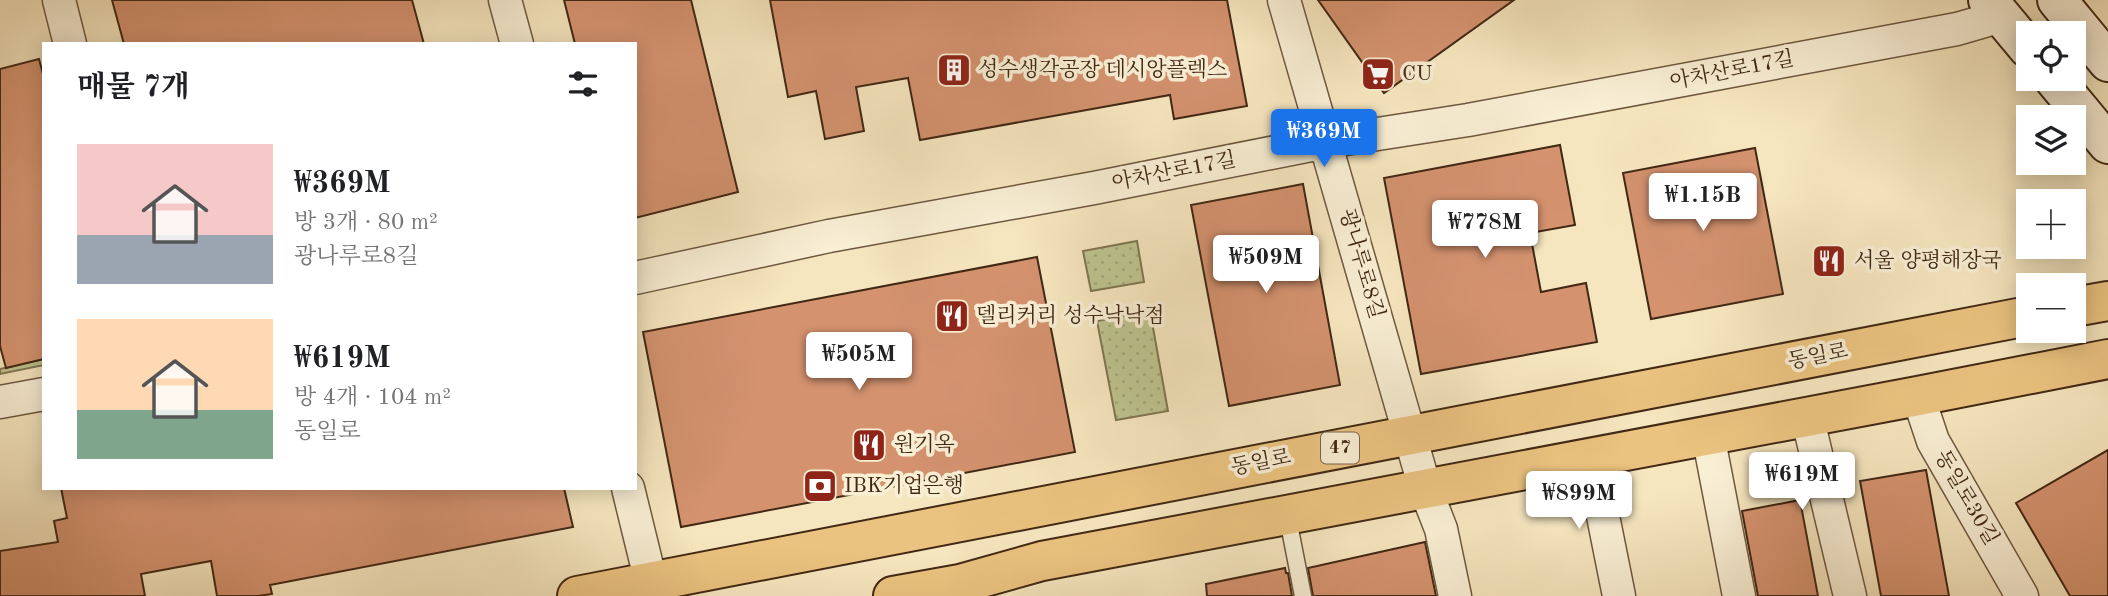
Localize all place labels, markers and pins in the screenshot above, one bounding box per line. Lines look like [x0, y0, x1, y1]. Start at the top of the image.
building icon: 성수생각공장 데시앙플렉스 [935, 51, 973, 89]
supermarket icon: CU [1359, 55, 1397, 93]
place label: 성수생각공장 데시앙플렉스 [978, 58, 1227, 81]
place label: CU [1402, 64, 1432, 85]
pin: ₩369M [1275, 110, 1373, 169]
pin: ₩1.15B [1646, 174, 1760, 233]
pin: ₩778M [1436, 201, 1534, 260]
pin: ₩509M [1217, 236, 1315, 295]
restaurant icon: 서울 양평해장국 [1810, 242, 1848, 280]
place label: 서울 양평해장국 [1854, 249, 2002, 272]
restaurant icon: 델리커리 성수낙낙점 [933, 297, 971, 335]
place label: 델리커리 성수낙낙점 [976, 304, 1164, 327]
pin: ₩505M [810, 332, 908, 392]
restaurant icon: 원기옥 [850, 426, 888, 464]
place label: 원기옥 [894, 433, 955, 456]
pin: ₩619M [1753, 452, 1851, 512]
bank icon: IBK기업은행 [801, 467, 839, 505]
pin: ₩899M [1530, 472, 1628, 531]
place label: IBK기업은행 [844, 474, 964, 497]

